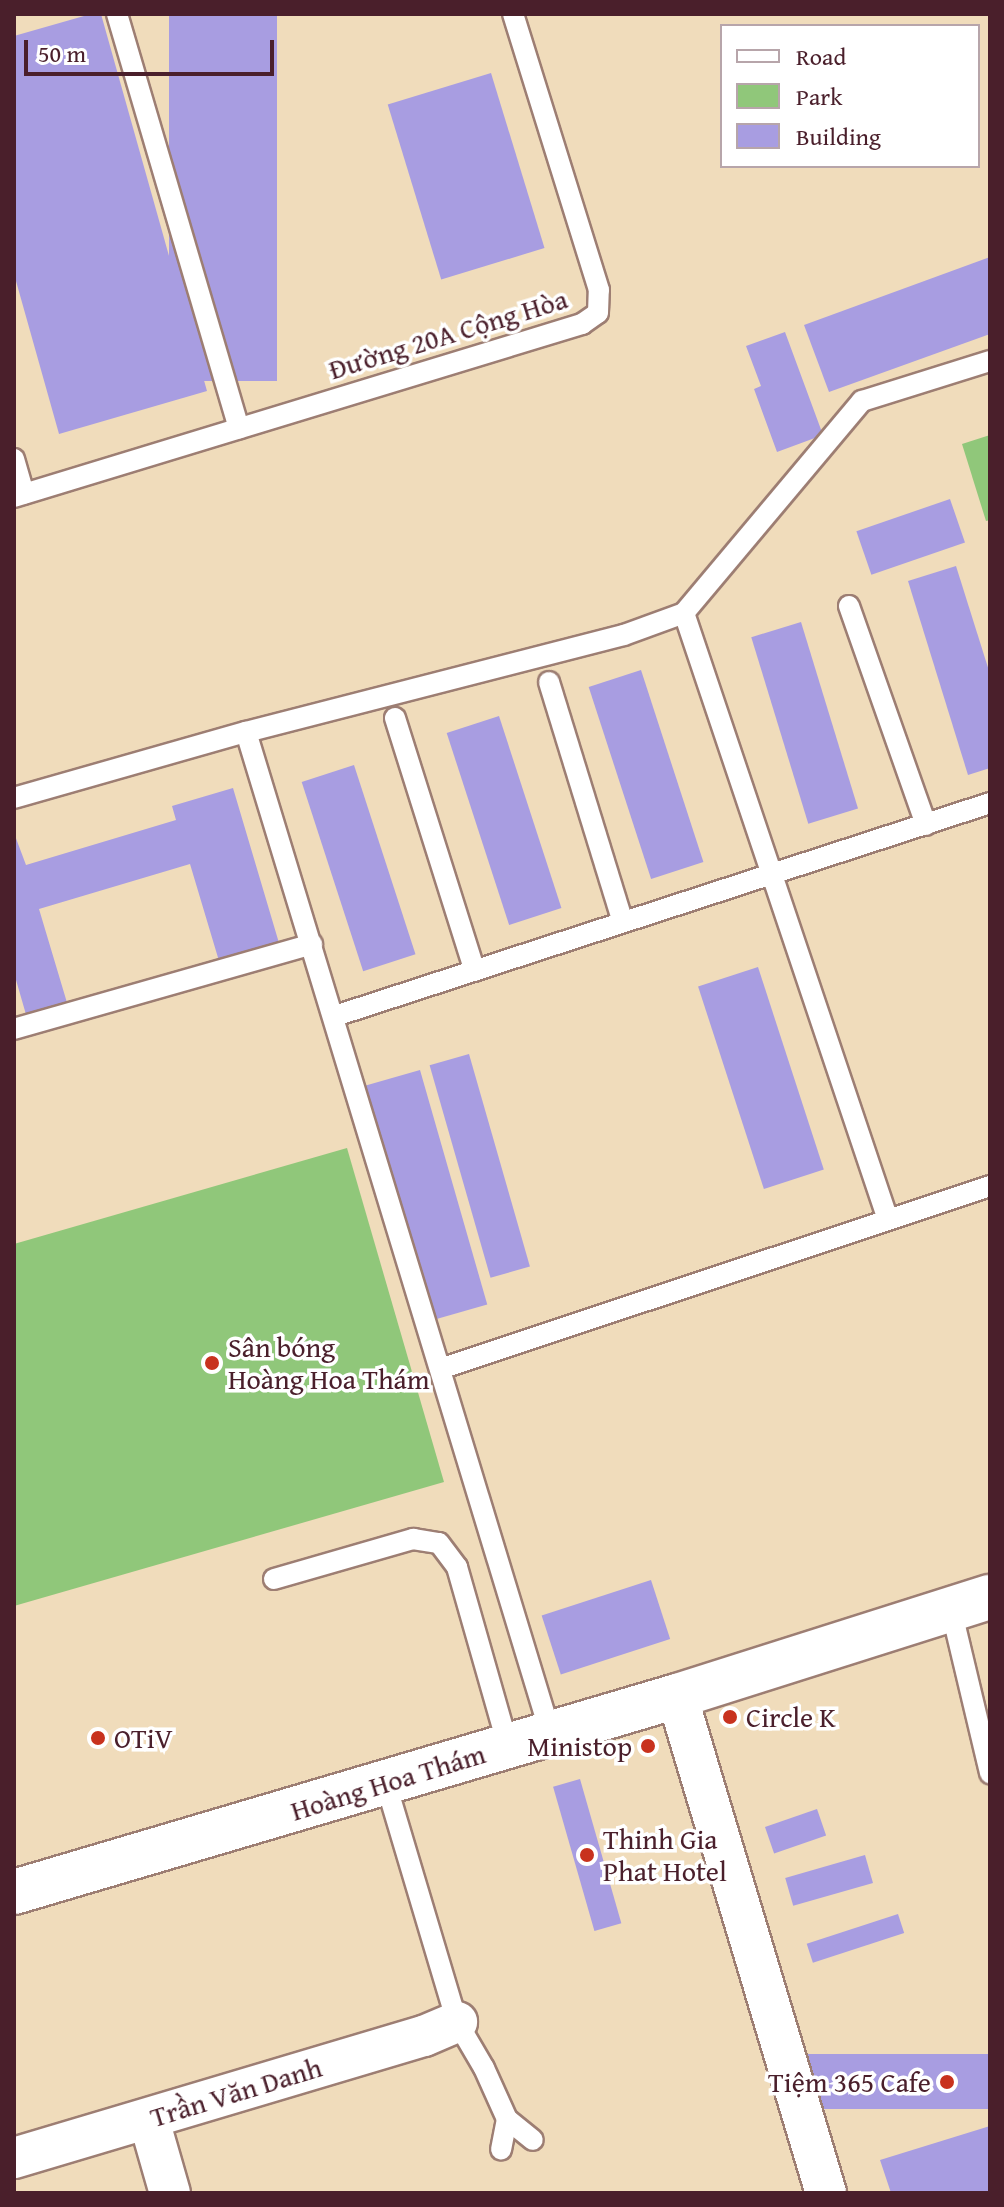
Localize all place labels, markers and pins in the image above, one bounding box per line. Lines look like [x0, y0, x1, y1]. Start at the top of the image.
place label: Sân bóng Hoàng Hoa Thám [228, 1330, 430, 1396]
marker: Sân bóng Hoàng Hoa Thám [203, 1354, 221, 1372]
place label: Circle K [746, 1700, 836, 1734]
marker: Circle K [721, 1708, 739, 1726]
place label: OTiV [114, 1721, 173, 1755]
marker: OTiV [89, 1729, 107, 1747]
place label: Ministop [527, 1729, 632, 1763]
marker: Ministop [639, 1737, 657, 1755]
place label: Thinh Gia Phat Hotel [603, 1822, 727, 1888]
marker: Thinh Gia Phat Hotel [578, 1846, 596, 1864]
place label: Tiệm 365 Cafe [768, 2065, 931, 2099]
marker: Tiệm 365 Cafe [938, 2073, 956, 2091]

